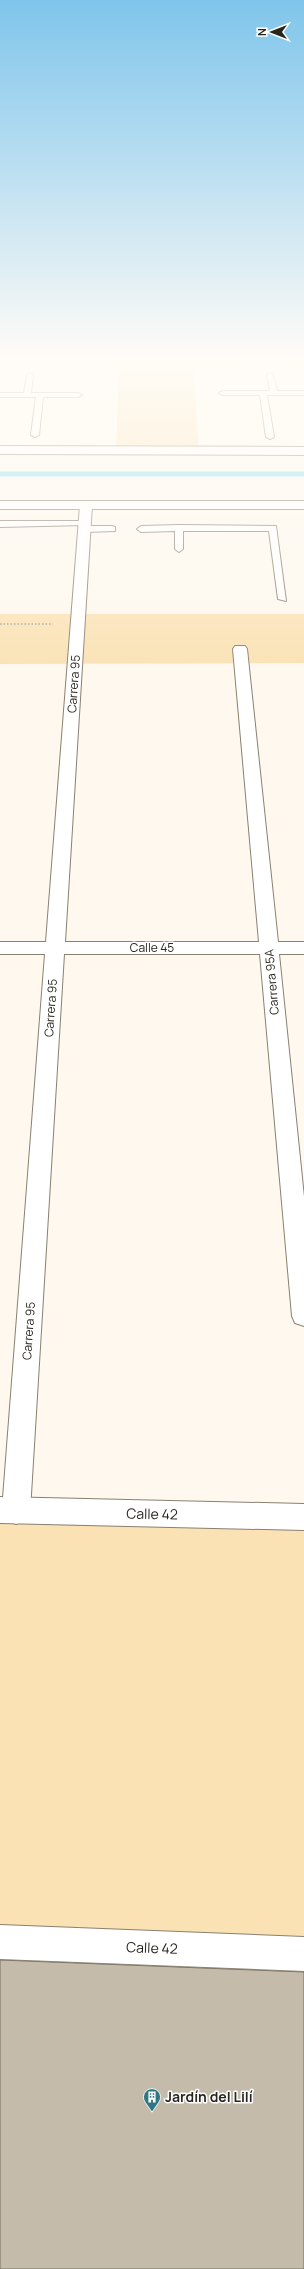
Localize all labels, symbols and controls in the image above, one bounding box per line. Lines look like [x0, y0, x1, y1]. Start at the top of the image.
north arrow [252, 12, 292, 52]
text: N [254, 28, 269, 36]
street label: Carrera 95 [63, 654, 84, 714]
street label: Calle 45 [130, 939, 174, 956]
street label: Carrera 95A [260, 948, 283, 1016]
street label: Carrera 95 [40, 978, 61, 1038]
street label: Carrera 95 [18, 1301, 39, 1361]
street label: Calle 42 [126, 1504, 178, 1523]
street label: Calle 42 [126, 1937, 178, 1958]
building icon: Jardín del Lilí [142, 2087, 162, 2112]
place label: Jardín del Lilí [165, 2087, 253, 2106]

